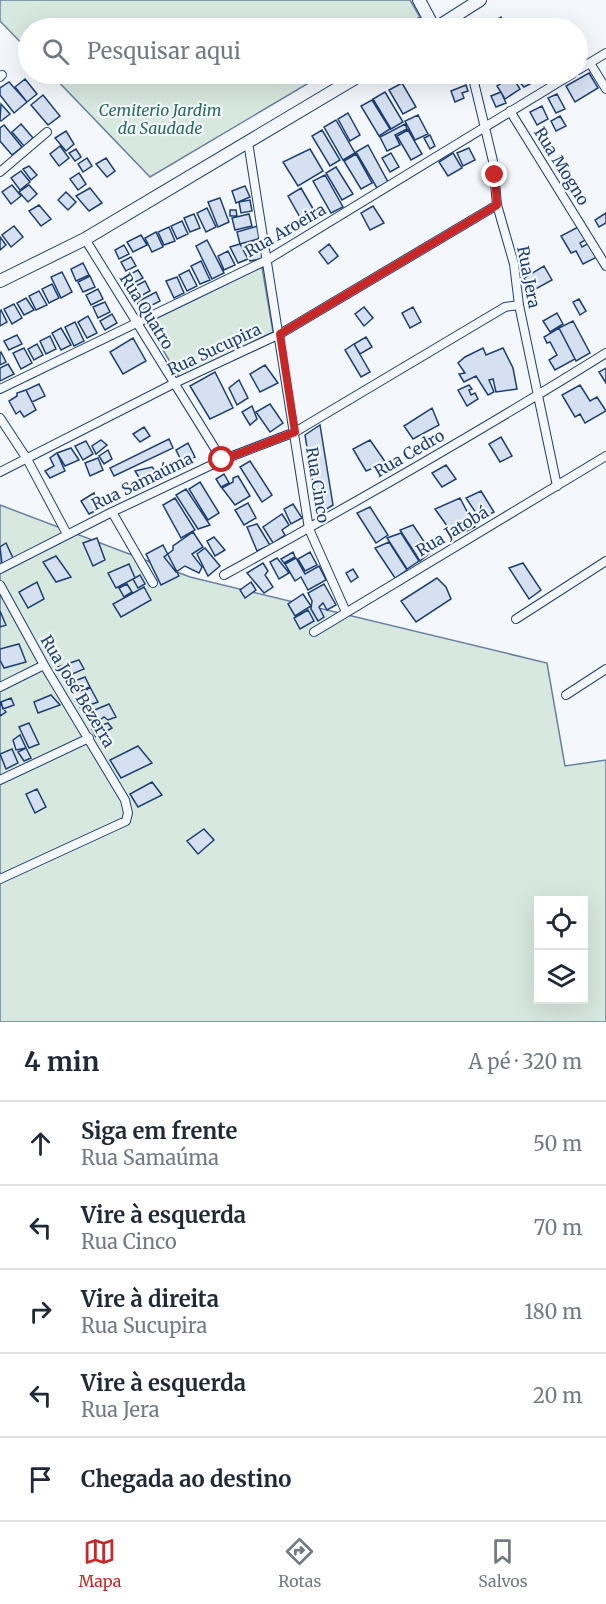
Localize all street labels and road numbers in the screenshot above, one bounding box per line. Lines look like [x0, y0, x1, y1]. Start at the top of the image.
street label: Rua Mogno [530, 123, 594, 209]
street label: Rua Aroeira [241, 199, 329, 261]
street label: Rua Jera [513, 244, 545, 310]
street label: Rua Quatro [116, 269, 178, 353]
street label: Rua Sucupira [164, 318, 264, 379]
street label: Rua Cedro [370, 425, 448, 481]
street label: Rua Cinco [302, 446, 334, 524]
street label: Rua Samaúma [88, 448, 196, 514]
street label: Rua Jatobá [412, 501, 492, 560]
street label: Rua José Bezerra [37, 631, 120, 751]

